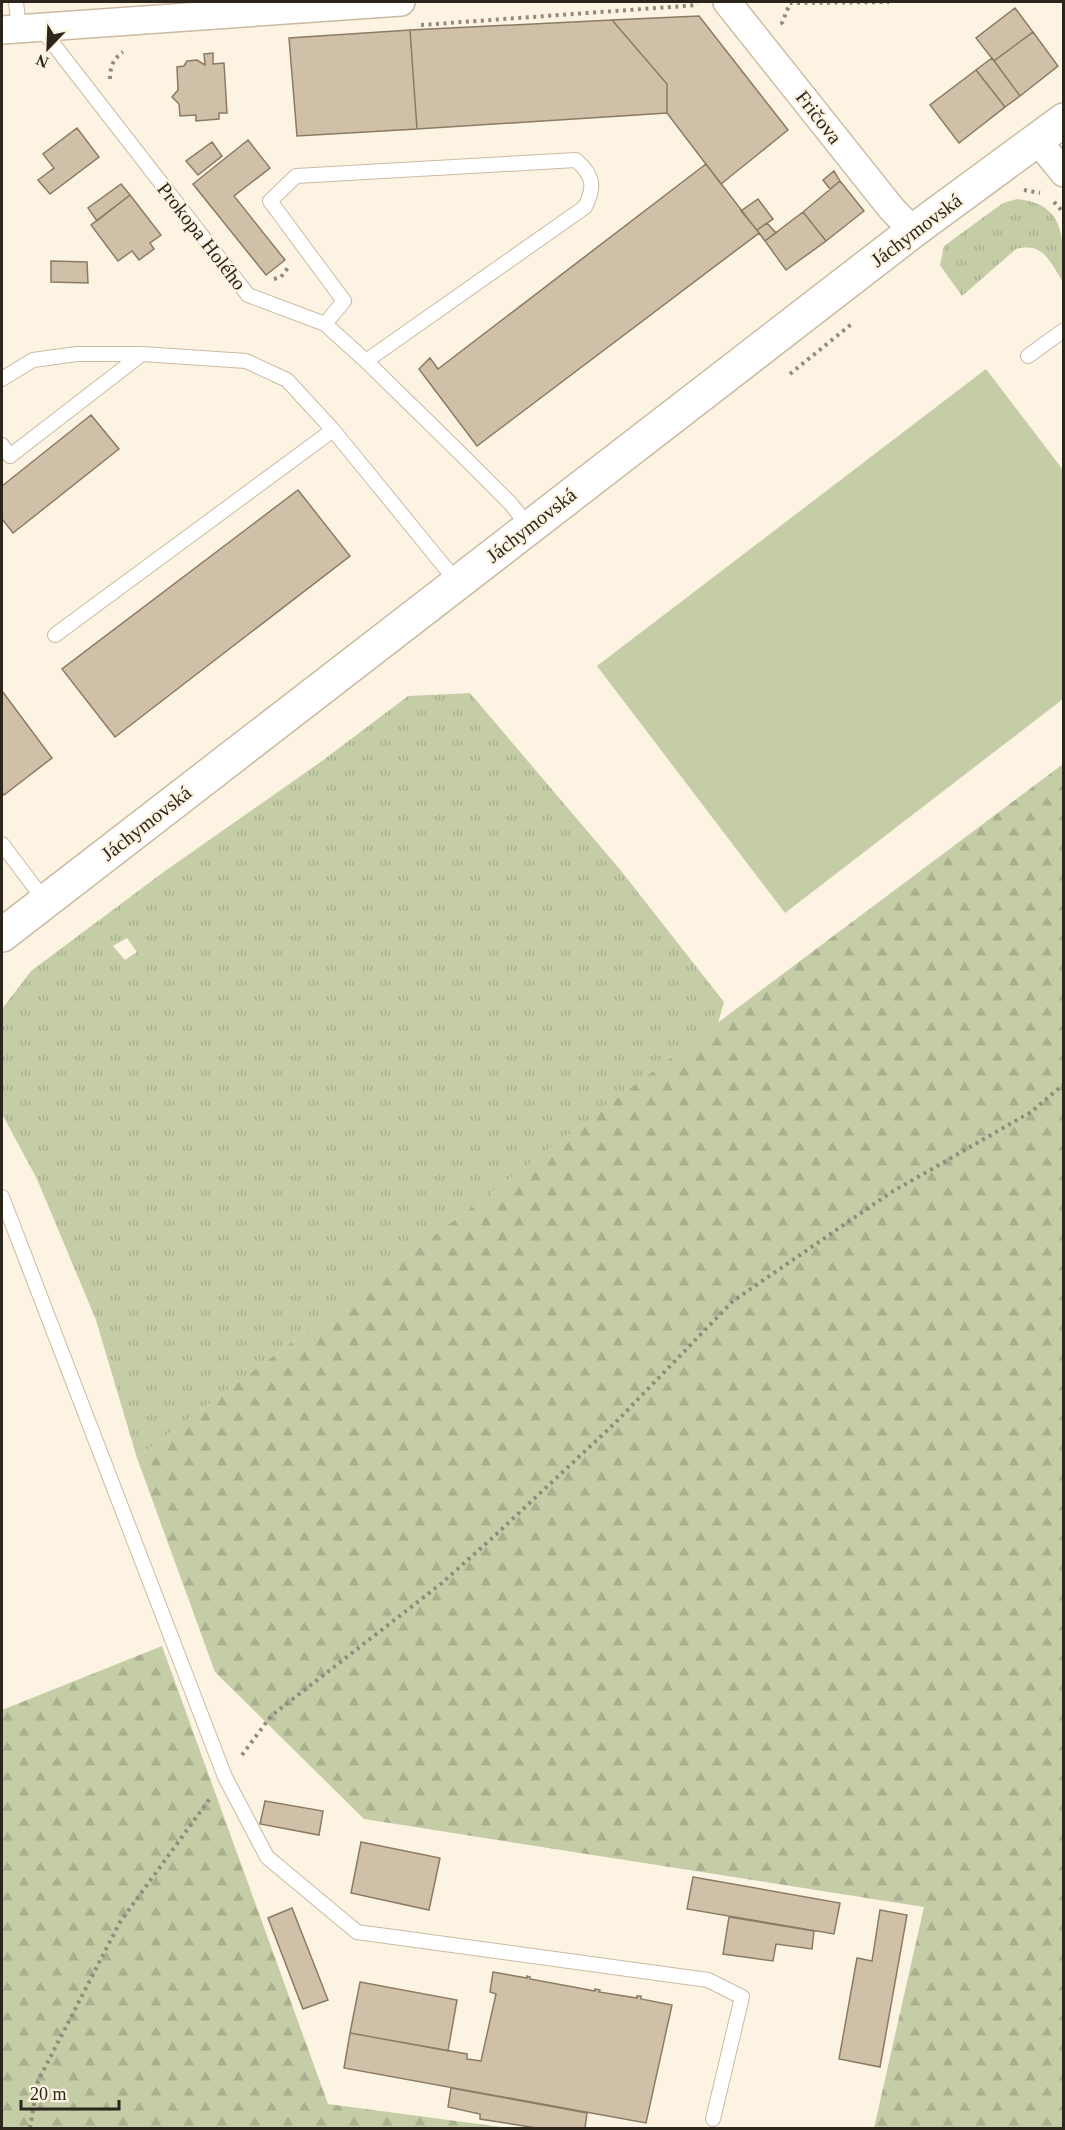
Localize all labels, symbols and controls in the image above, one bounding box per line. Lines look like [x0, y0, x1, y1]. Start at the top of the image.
north arrow [18, 18, 78, 78]
text: N [33, 51, 51, 71]
street label: Fričova [792, 86, 847, 148]
street label: Prokopa Holého [152, 178, 251, 295]
street label: Jáchymovská [866, 189, 966, 272]
street label: Jáchymovská [482, 483, 581, 568]
street label: Jáchymovská [97, 781, 196, 866]
scale bar [21, 2073, 118, 2111]
text: 20 m [30, 2084, 67, 2104]

